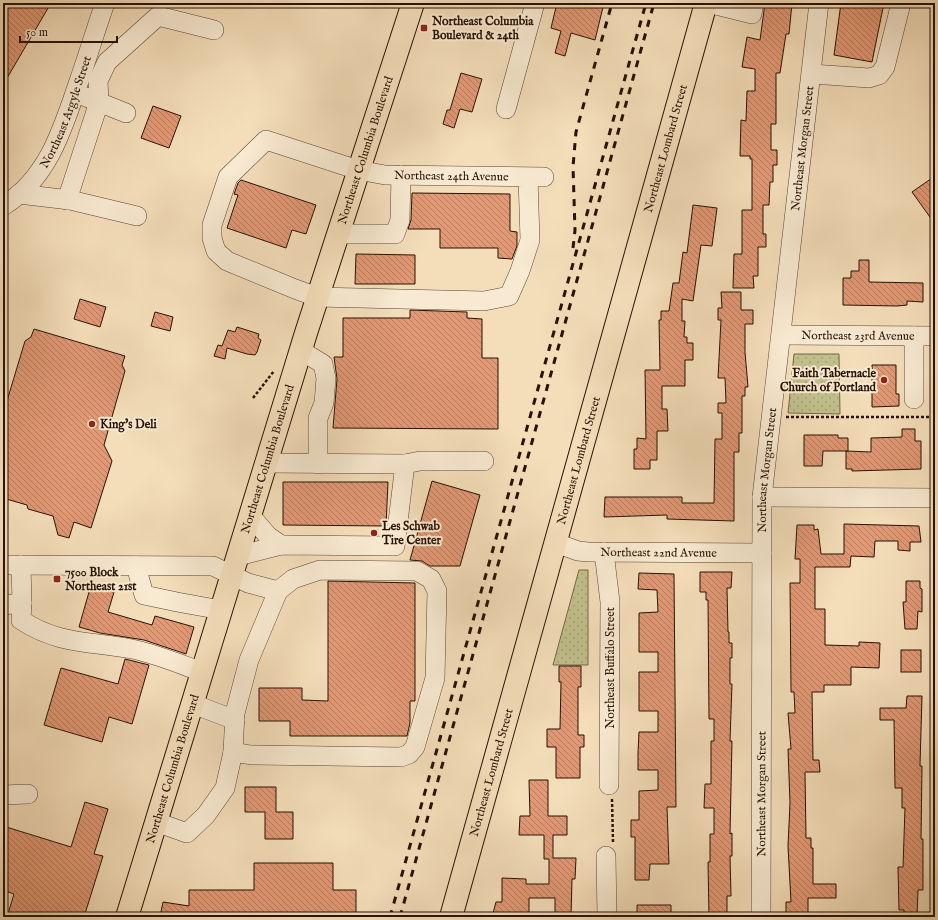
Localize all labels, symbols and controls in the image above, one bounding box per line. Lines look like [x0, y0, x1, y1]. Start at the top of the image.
place label: Northeast Columbia Boulevard & 24th [431, 14, 534, 43]
scale bar [20, 18, 117, 44]
marker: Northeast Columbia Boulevard & 24th [419, 23, 429, 33]
text: 50 m [26, 25, 48, 40]
street label: Northeast Argyle Street [37, 54, 95, 171]
street label: Northeast Columbia Boulevard [335, 74, 397, 226]
street label: Northeast Lombard Street [641, 83, 691, 214]
street label: Northeast Morgan Street [788, 85, 817, 212]
street label: Northeast 24th Avenue [394, 168, 509, 185]
street label: Northeast 23rd Avenue [801, 328, 915, 344]
place label: Faith Tabernacle Church of Portland [780, 366, 877, 395]
marker: Faith Tabernacle Church of Portland [879, 375, 889, 385]
street label: Northeast Columbia Boulevard [238, 382, 298, 535]
street label: Northeast Lombard Street [554, 395, 604, 526]
street label: Northeast Morgan Street [755, 407, 780, 533]
place label: King's Deli [100, 417, 157, 433]
marker: King's Deli [87, 419, 97, 429]
place label: Les Schwab Tire Center [381, 519, 442, 548]
marker: Les Schwab Tire Center [369, 528, 379, 538]
street label: Northeast 22nd Avenue [600, 545, 717, 561]
place label: 7500 Block Northeast 21st [64, 565, 137, 594]
marker: 7500 Block Northeast 21st [52, 574, 62, 584]
street label: Northeast Buffalo Street [603, 607, 618, 729]
street label: Northeast Columbia Boulevard [143, 692, 203, 845]
street label: Northeast Lombard Street [467, 707, 517, 838]
street label: Northeast Morgan Street [754, 731, 769, 857]

